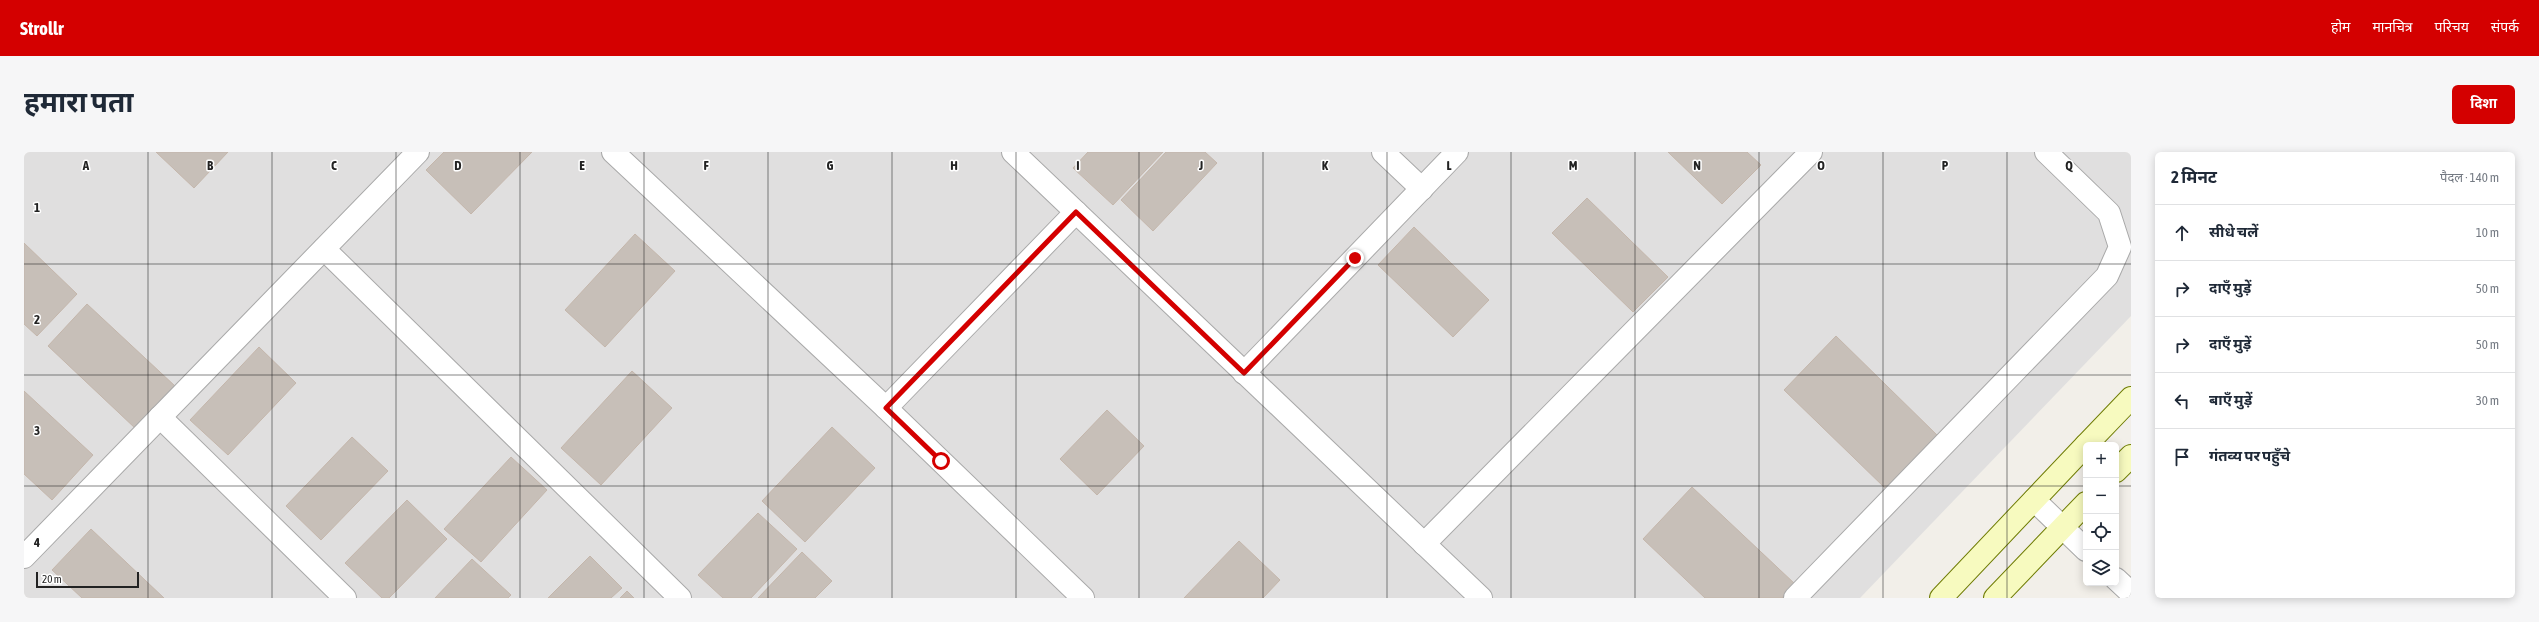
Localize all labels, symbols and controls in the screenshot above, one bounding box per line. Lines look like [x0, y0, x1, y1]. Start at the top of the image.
text: Strollr [20, 17, 64, 39]
text: होम [2331, 19, 2350, 35]
text: मानचित्र [2372, 19, 2413, 35]
text: परिचय [2435, 19, 2469, 35]
text: संपर्क [2491, 19, 2519, 35]
button: दिशा [2452, 85, 2515, 124]
text: हमारा पता [24, 86, 134, 118]
text: A [82, 158, 90, 173]
text: B [207, 158, 214, 173]
text: C [331, 158, 337, 173]
text: D [454, 158, 462, 173]
text: E [579, 158, 585, 173]
text: F [703, 158, 709, 173]
text: G [827, 158, 834, 173]
text: H [950, 158, 958, 173]
text: I [1076, 158, 1080, 173]
text: J [1198, 158, 1203, 173]
text: K [1322, 158, 1329, 173]
text: L [1446, 158, 1452, 173]
text: M [1569, 158, 1578, 173]
text: N [1693, 158, 1701, 173]
text: O [1817, 158, 1825, 173]
text: P [1942, 158, 1949, 173]
text: Q [2065, 158, 2073, 173]
text: 2 मिनट [2171, 167, 2217, 187]
text: पैदल · 140 m [2440, 170, 2499, 185]
text: 1 [34, 200, 40, 215]
icon: ahead [2171, 222, 2193, 244]
text: सीधे चलें [2209, 223, 2258, 240]
text: 10 m [2476, 225, 2499, 240]
route end [1346, 249, 1364, 267]
icon: right [2171, 278, 2193, 300]
text: दाएँ मुड़ें [2209, 279, 2251, 296]
text: 50 m [2476, 281, 2499, 296]
text: 2 [34, 312, 40, 327]
icon: right [2171, 334, 2193, 356]
text: दाएँ मुड़ें [2209, 335, 2251, 352]
text: 50 m [2476, 337, 2499, 352]
icon: left [2171, 390, 2193, 412]
text: बाएँ मुड़ें [2209, 391, 2252, 408]
text: 30 m [2476, 393, 2499, 408]
text: 3 [34, 423, 40, 438]
map controls [2083, 442, 2119, 586]
button: + [2083, 442, 2119, 478]
icon: arrive [2171, 446, 2193, 468]
text: गंतव्य पर पहुँचे [2209, 447, 2290, 464]
route start [932, 452, 950, 470]
button: − [2083, 478, 2119, 514]
button: locate [2083, 514, 2119, 550]
text: 4 [33, 535, 40, 550]
button: layers [2083, 550, 2119, 586]
scale bar [36, 570, 139, 589]
text: 20 m [42, 573, 62, 585]

